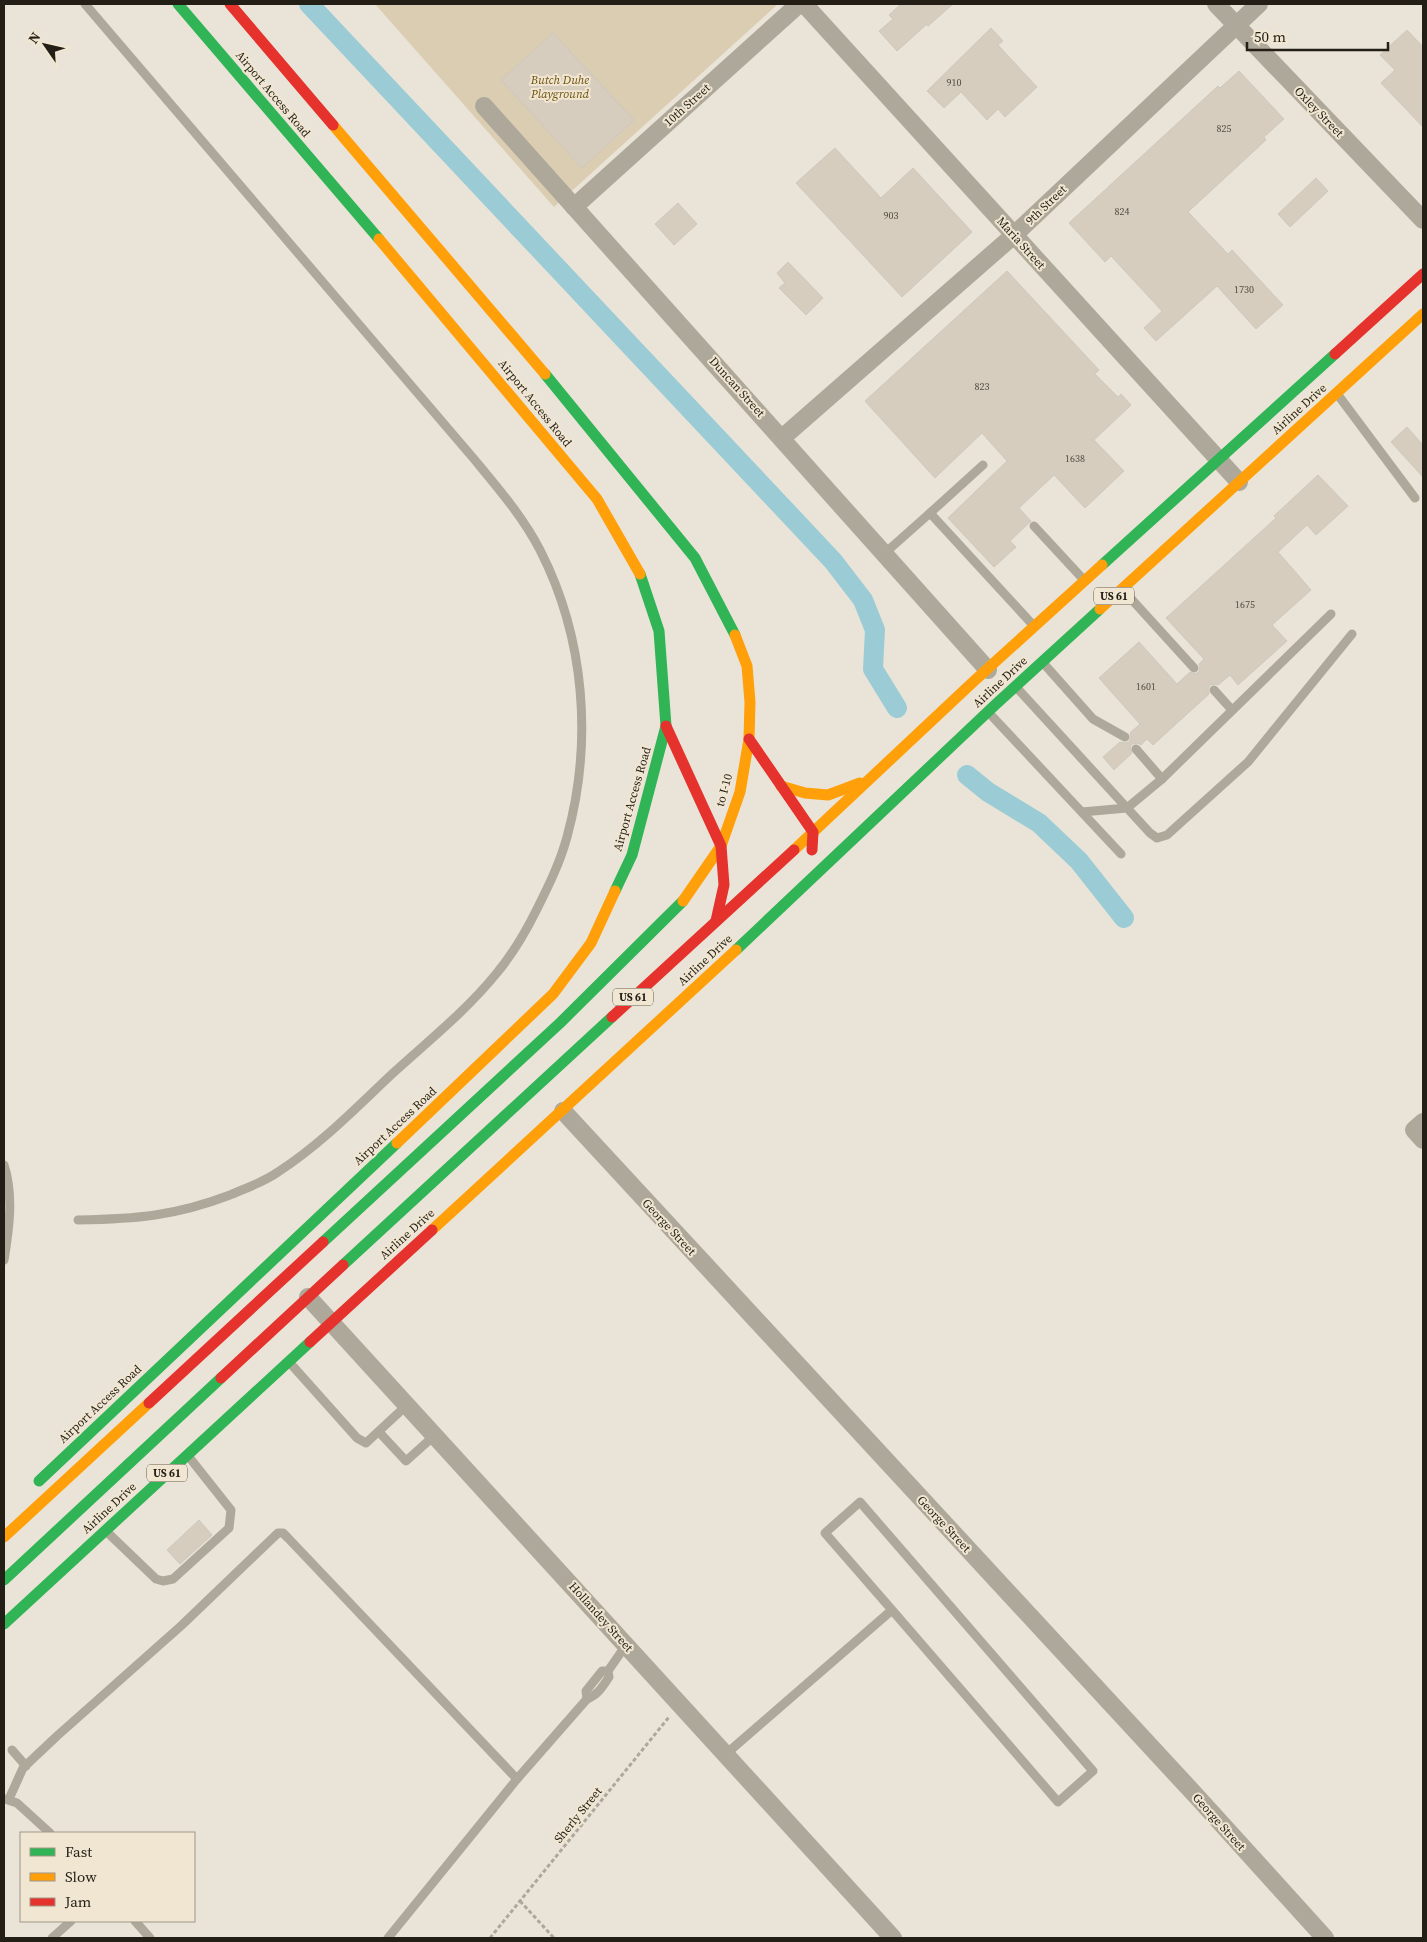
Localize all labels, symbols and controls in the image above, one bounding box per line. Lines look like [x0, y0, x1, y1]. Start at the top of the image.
north arrow [20, 20, 70, 70]
scale bar [1247, 20, 1388, 52]
text: 50 m [1254, 26, 1286, 47]
text: N [23, 28, 45, 48]
street label: Airport Access Road [232, 47, 314, 141]
park label: Butch Duhe Playground [530, 72, 590, 102]
house number: 910 [947, 76, 962, 89]
street label: 10th Street [660, 80, 714, 130]
street label: Oxley Street [1291, 83, 1347, 141]
house number: 825 [1217, 122, 1232, 135]
street label: 9th Street [1022, 181, 1070, 228]
house number: 824 [1115, 205, 1130, 218]
house number: 903 [884, 209, 899, 222]
street label: Maria Street [993, 213, 1049, 273]
house number: 1730 [1234, 283, 1254, 296]
street label: Duncan Street [706, 353, 768, 421]
street label: Airport Access Road [495, 356, 575, 450]
house number: 823 [975, 380, 990, 393]
street label: Airline Drive [1268, 380, 1330, 438]
house number: 1638 [1065, 452, 1085, 465]
road number: US 61 [1094, 588, 1134, 604]
house number: 1675 [1235, 598, 1255, 611]
street label: Airline Drive [969, 653, 1031, 711]
house number: 1601 [1136, 680, 1156, 693]
street label: Airport Access Road [609, 745, 655, 853]
street label: to I-10 [712, 772, 736, 808]
street label: Airline Drive [674, 931, 736, 989]
road number: US 61 [613, 989, 653, 1006]
street label: Airport Access Road [350, 1083, 440, 1169]
street label: George Street [639, 1195, 699, 1259]
street label: Airline Drive [376, 1205, 438, 1263]
street label: Airport Access Road [55, 1361, 145, 1447]
road number: US 61 [147, 1465, 187, 1482]
street label: Airline Drive [78, 1479, 140, 1537]
street label: George Street [914, 1492, 974, 1556]
street label: Hollandey Street [565, 1579, 637, 1655]
street label: Sherly Street [550, 1784, 606, 1846]
street label: George Street [1189, 1790, 1249, 1854]
legend [20, 1832, 195, 1922]
text: Fast [65, 1841, 92, 1862]
text: Slow [65, 1866, 97, 1887]
text: Jam [64, 1891, 92, 1912]

